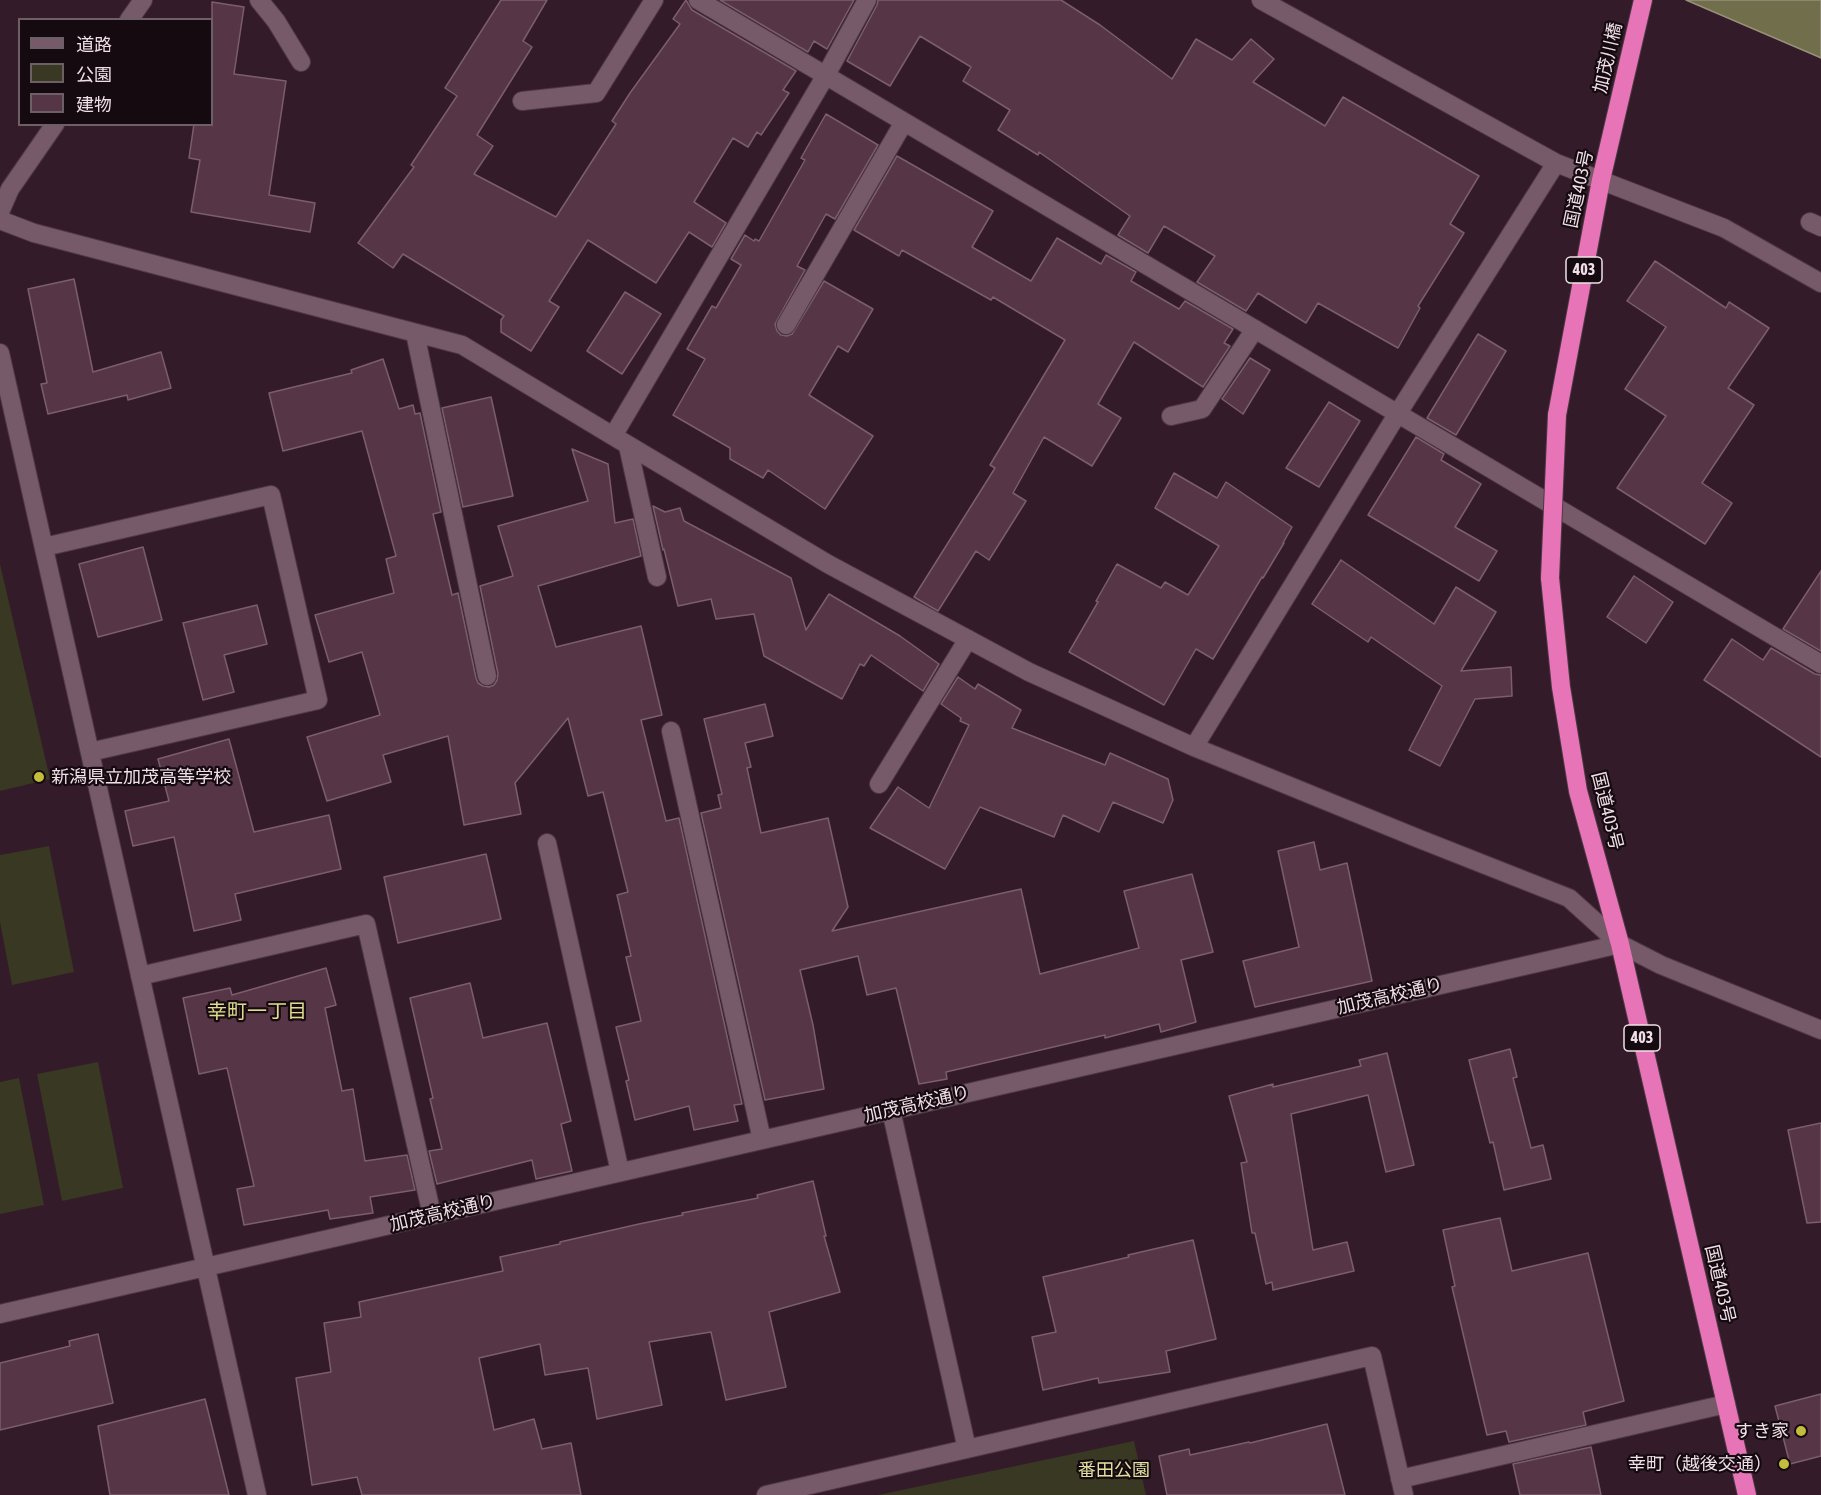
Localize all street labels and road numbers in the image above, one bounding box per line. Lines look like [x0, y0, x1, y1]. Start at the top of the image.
street label: 加茂川橋 [1589, 20, 1627, 96]
street label: 国道403号 [1560, 148, 1598, 230]
road number: 403 [1566, 257, 1602, 283]
street label: 国道403号 [1587, 770, 1627, 852]
street label: 加茂高校通り [1335, 973, 1445, 1019]
road number: 403 [1624, 1025, 1660, 1051]
street label: 加茂高校通り [862, 1081, 972, 1127]
street label: 加茂高校通り [388, 1190, 498, 1236]
street label: 国道403号 [1701, 1243, 1739, 1325]

